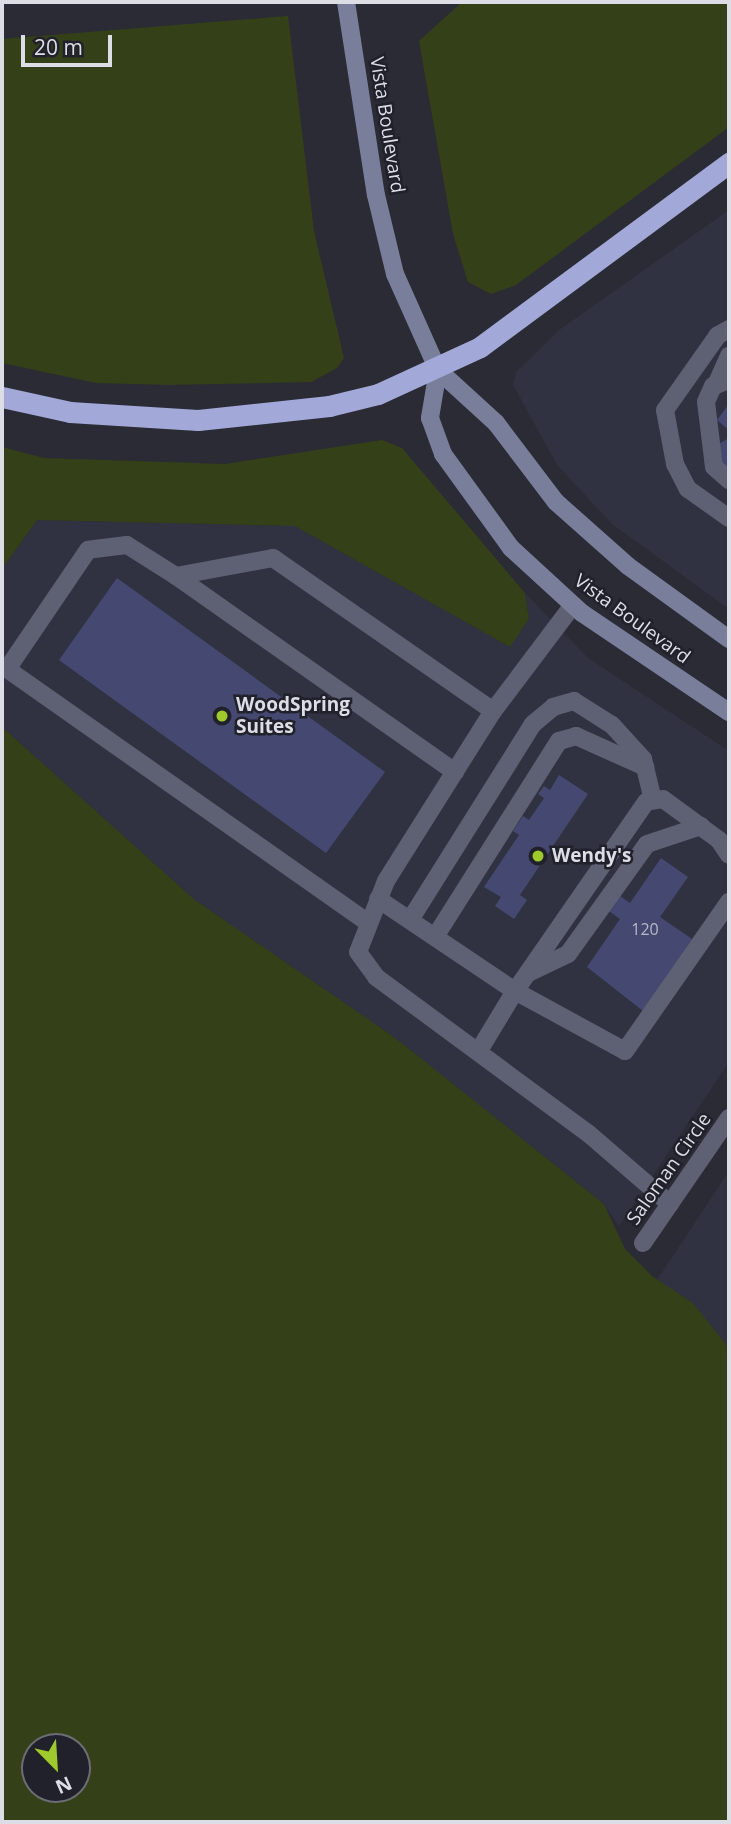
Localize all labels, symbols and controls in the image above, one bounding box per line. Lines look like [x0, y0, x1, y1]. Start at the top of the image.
scale bar [24, 21, 116, 65]
text: 20 m [34, 33, 83, 61]
street label: Vista Boulevard [365, 55, 409, 195]
street label: Vista Boulevard [570, 569, 694, 669]
place label: WoodSpring Suites [236, 694, 350, 738]
marker: WoodSpring Suites [214, 708, 230, 724]
place label: Wendy's [552, 845, 631, 867]
marker: Wendy's [530, 848, 546, 864]
house number: 120 [631, 919, 659, 939]
street label: Saloman Circle [622, 1109, 716, 1229]
north arrow [21, 1733, 91, 1803]
text: N [51, 1770, 76, 1800]

